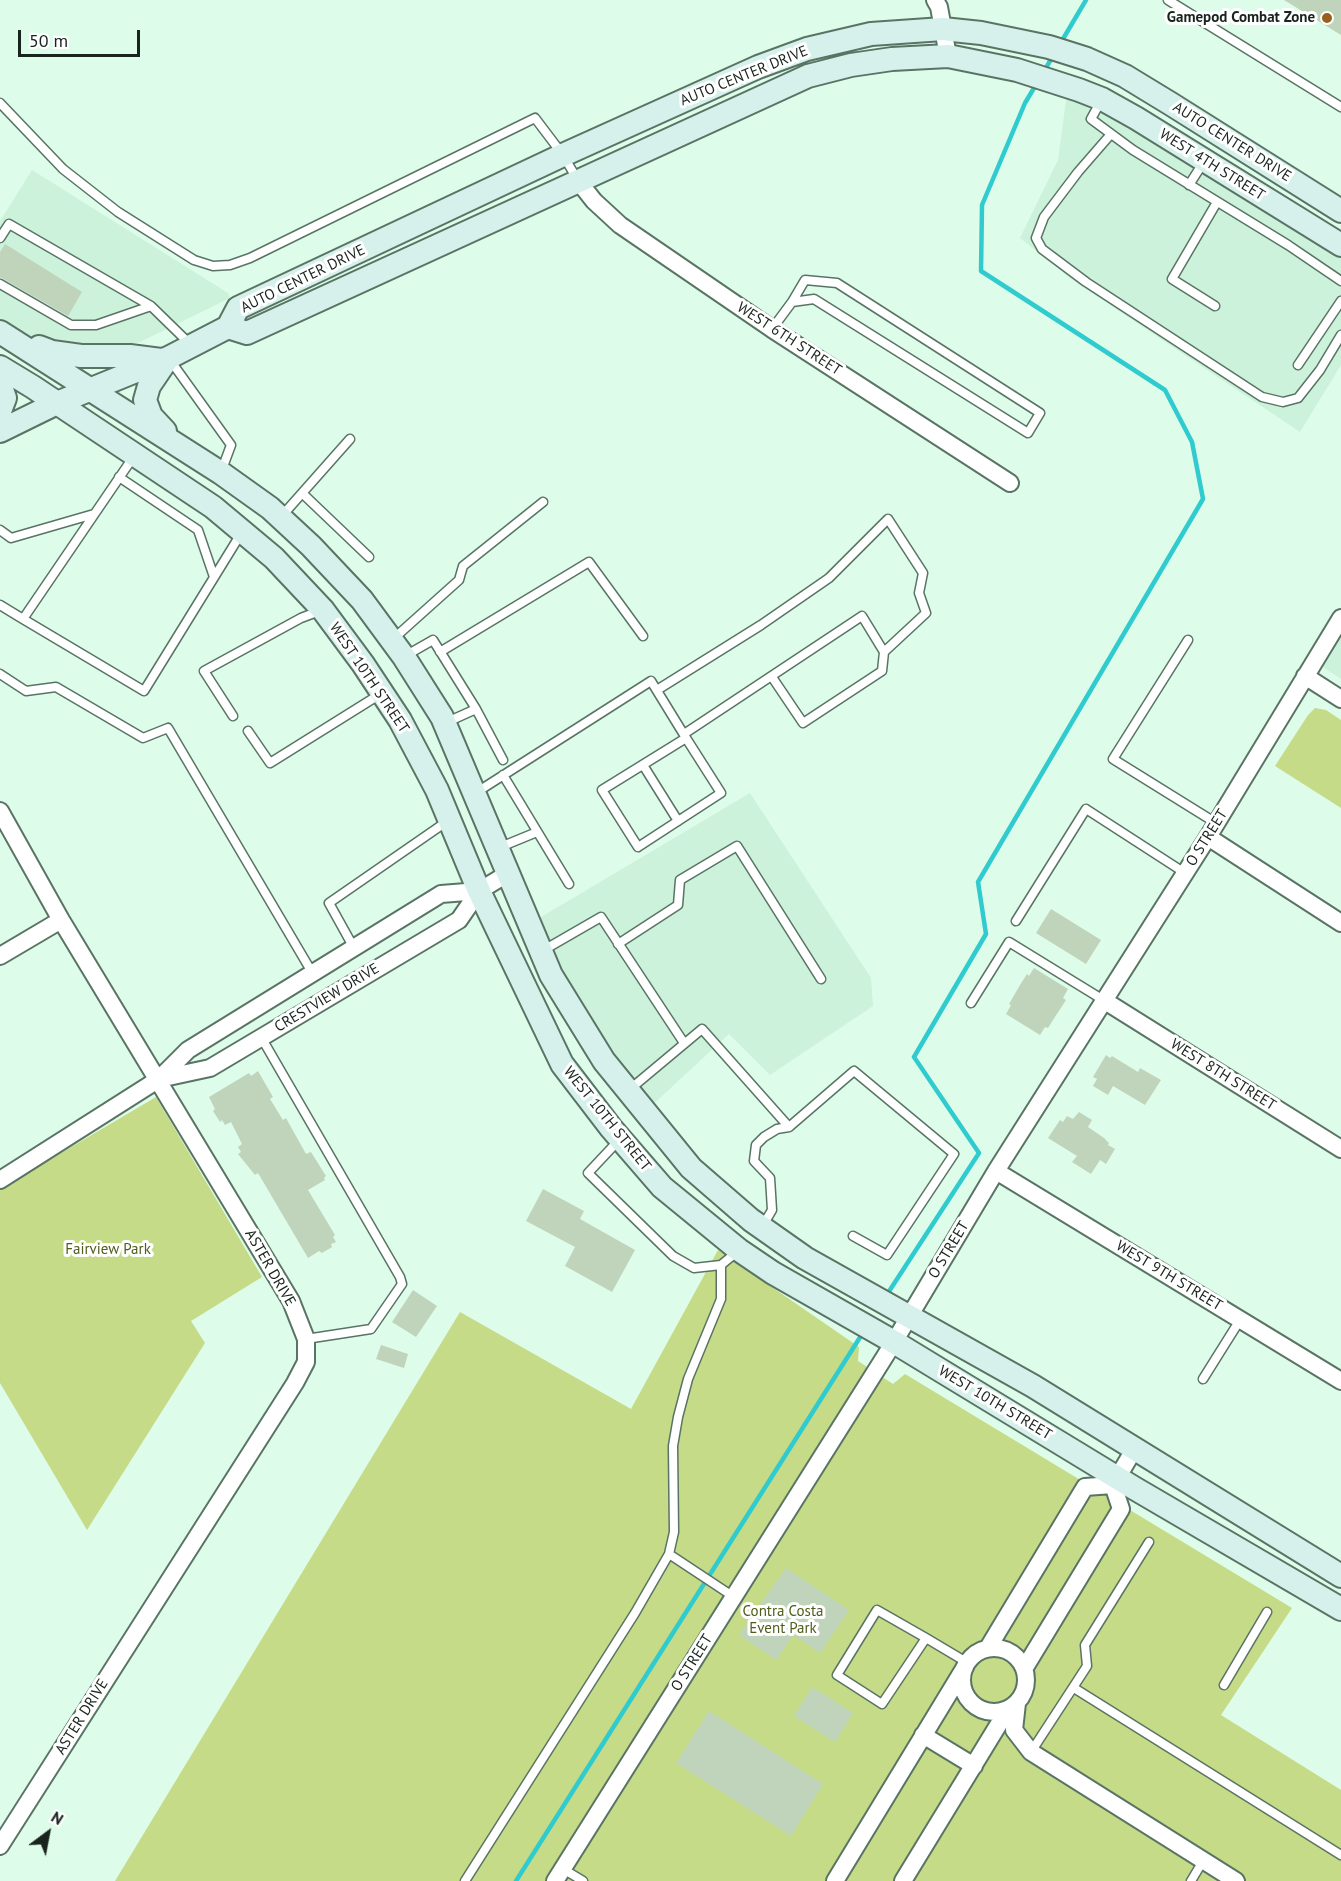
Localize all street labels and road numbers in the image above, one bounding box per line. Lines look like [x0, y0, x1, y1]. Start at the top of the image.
street label: AUTO CENTER DRIVE [678, 42, 810, 110]
street label: AUTO CENTER DRIVE [1170, 98, 1294, 186]
street label: WEST 4TH STREET [1156, 125, 1268, 205]
street label: AUTO CENTER DRIVE [238, 241, 368, 317]
street label: WEST 6TH STREET [733, 299, 845, 379]
street label: WEST 10TH STREET [325, 619, 413, 737]
street label: O STREET [1182, 806, 1232, 870]
street label: CRESTVIEW DRIVE [271, 960, 383, 1036]
street label: WEST 8TH STREET [1167, 1035, 1279, 1115]
street label: WEST 10TH STREET [559, 1063, 655, 1175]
street label: O STREET [925, 1218, 973, 1282]
street label: ASTER DRIVE [241, 1226, 299, 1310]
street label: WEST 9TH STREET [1113, 1237, 1225, 1315]
street label: WEST 10TH STREET [935, 1362, 1055, 1444]
street label: O STREET [667, 1631, 717, 1695]
street label: ASTER DRIVE [52, 1676, 112, 1758]

